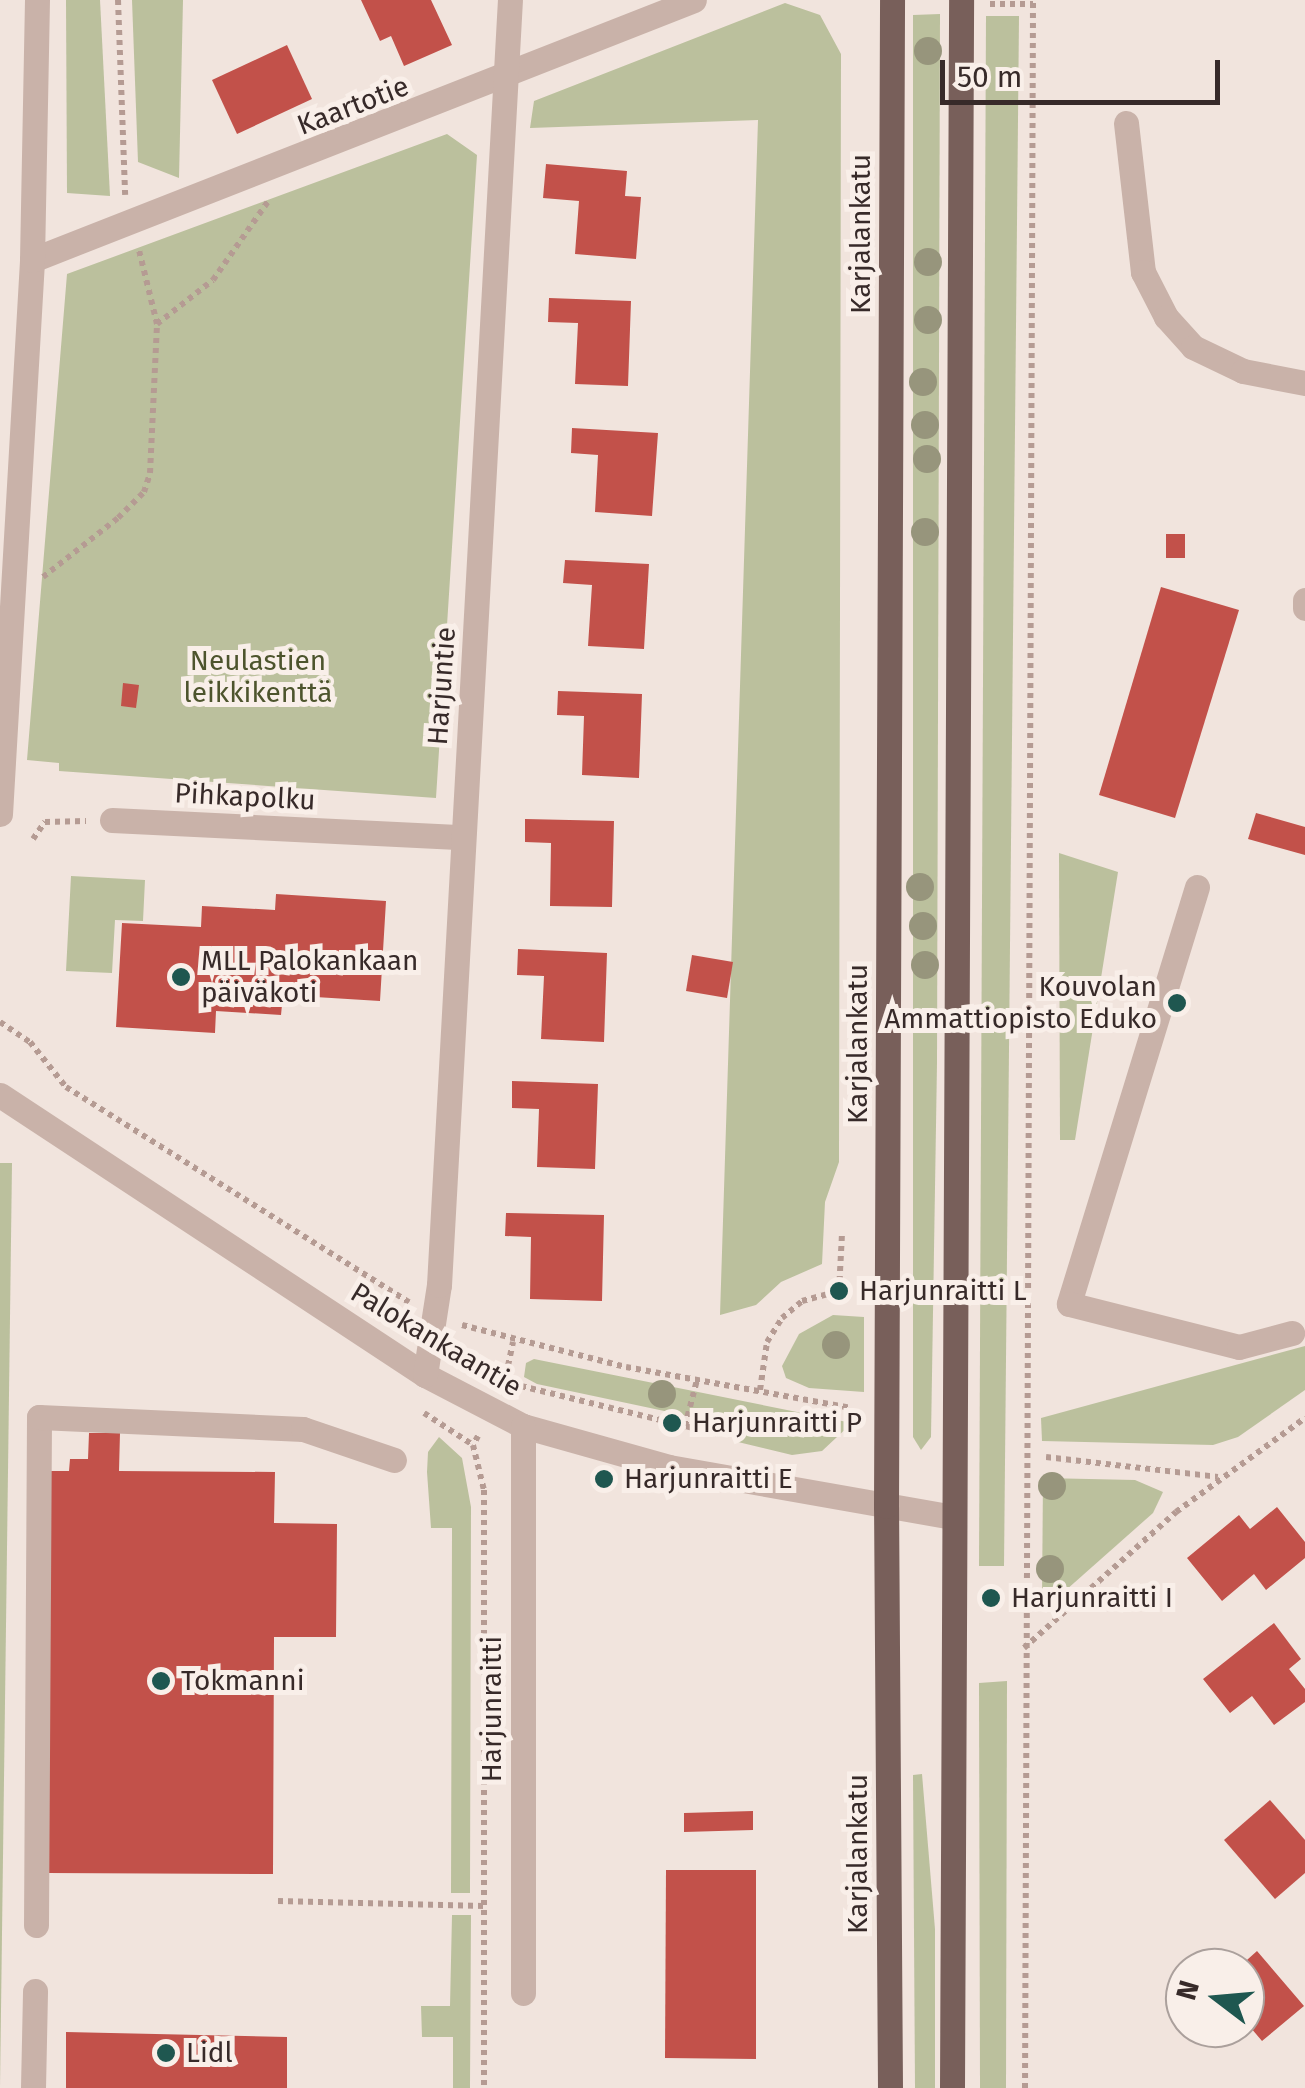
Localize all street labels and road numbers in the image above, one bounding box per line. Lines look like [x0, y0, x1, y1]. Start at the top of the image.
street label: Kaartotie [292, 69, 414, 143]
street label: Karjalankatu [844, 154, 878, 314]
street label: Harjuntie [421, 626, 463, 746]
street label: Pihkapolku [174, 777, 316, 817]
street label: Karjalankatu [841, 964, 875, 1124]
street label: Palokankaantie [344, 1276, 528, 1404]
street label: Harjunraitti [475, 1636, 509, 1782]
street label: Karjalankatu [841, 1774, 875, 1934]

